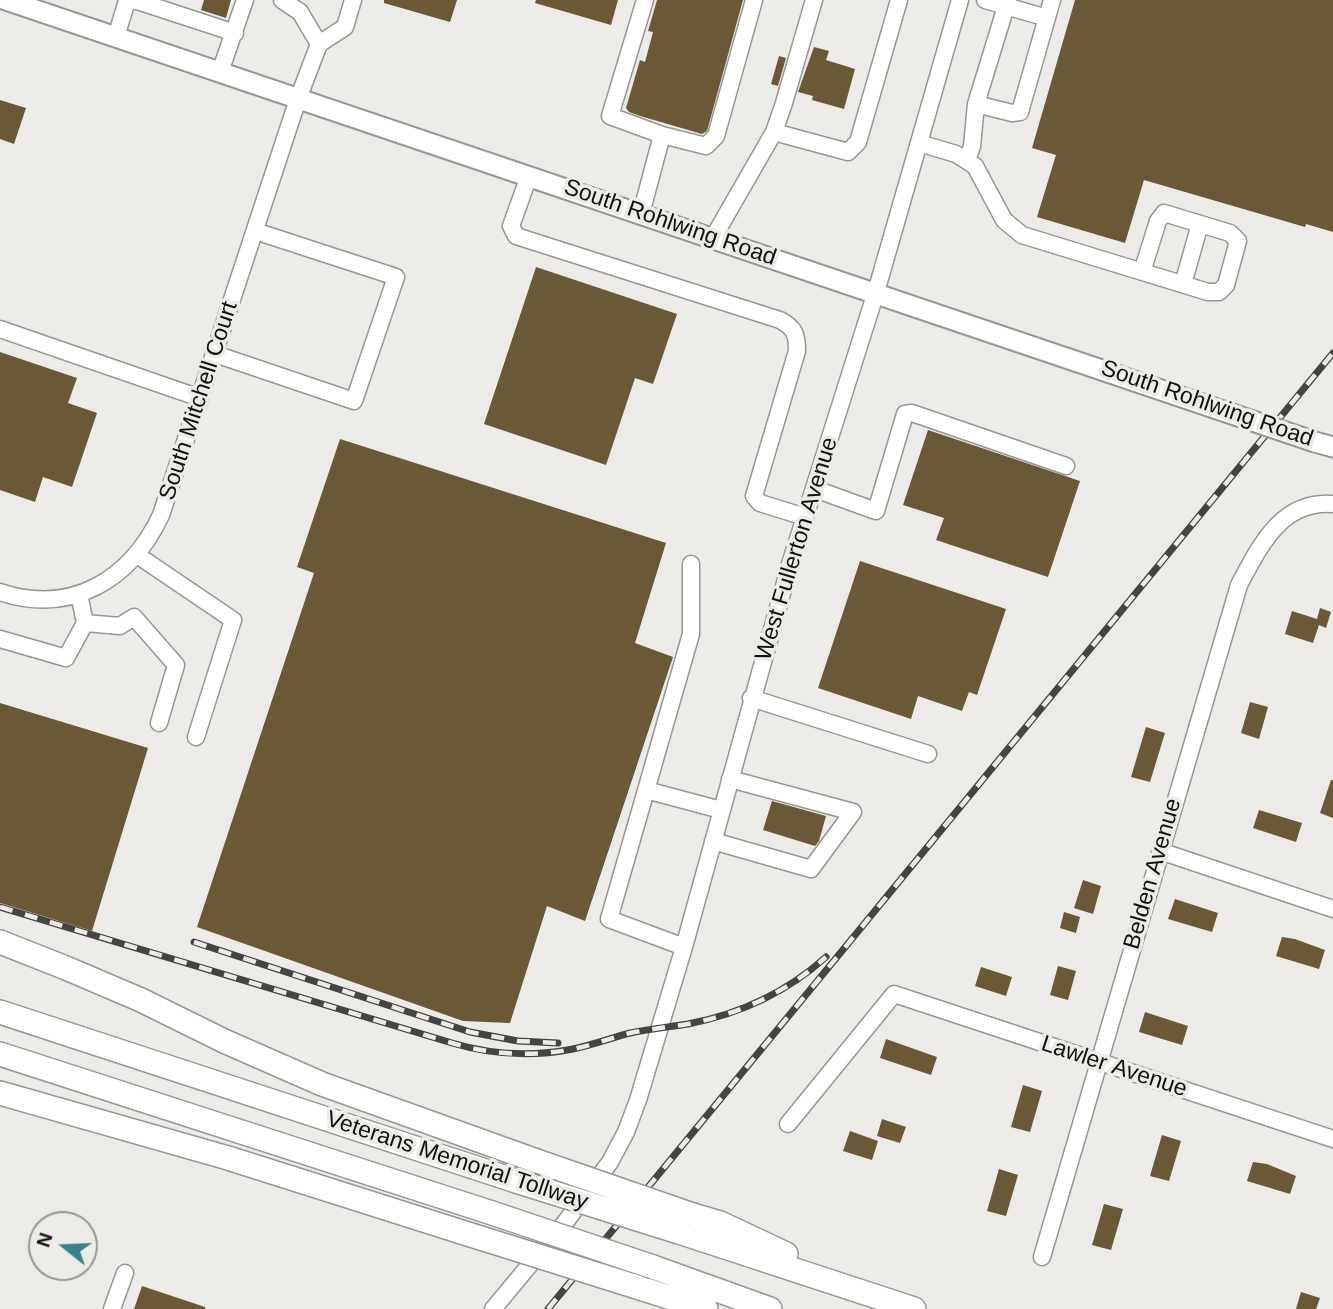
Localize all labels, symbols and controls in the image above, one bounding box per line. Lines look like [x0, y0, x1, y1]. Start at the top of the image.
street label: South Rohlwing Road [560, 174, 780, 272]
street label: South Mitchell Court [154, 298, 244, 504]
street label: South Rohlwing Road [1097, 355, 1317, 453]
street label: West Fullerton Avenue [750, 434, 844, 664]
street label: Belden Avenue [1118, 795, 1188, 953]
street label: Lawler Avenue [1038, 1030, 1190, 1104]
street label: Veterans Memorial Tollway [323, 1106, 591, 1216]
north arrow [28, 1211, 98, 1281]
text: N [32, 1230, 57, 1250]

